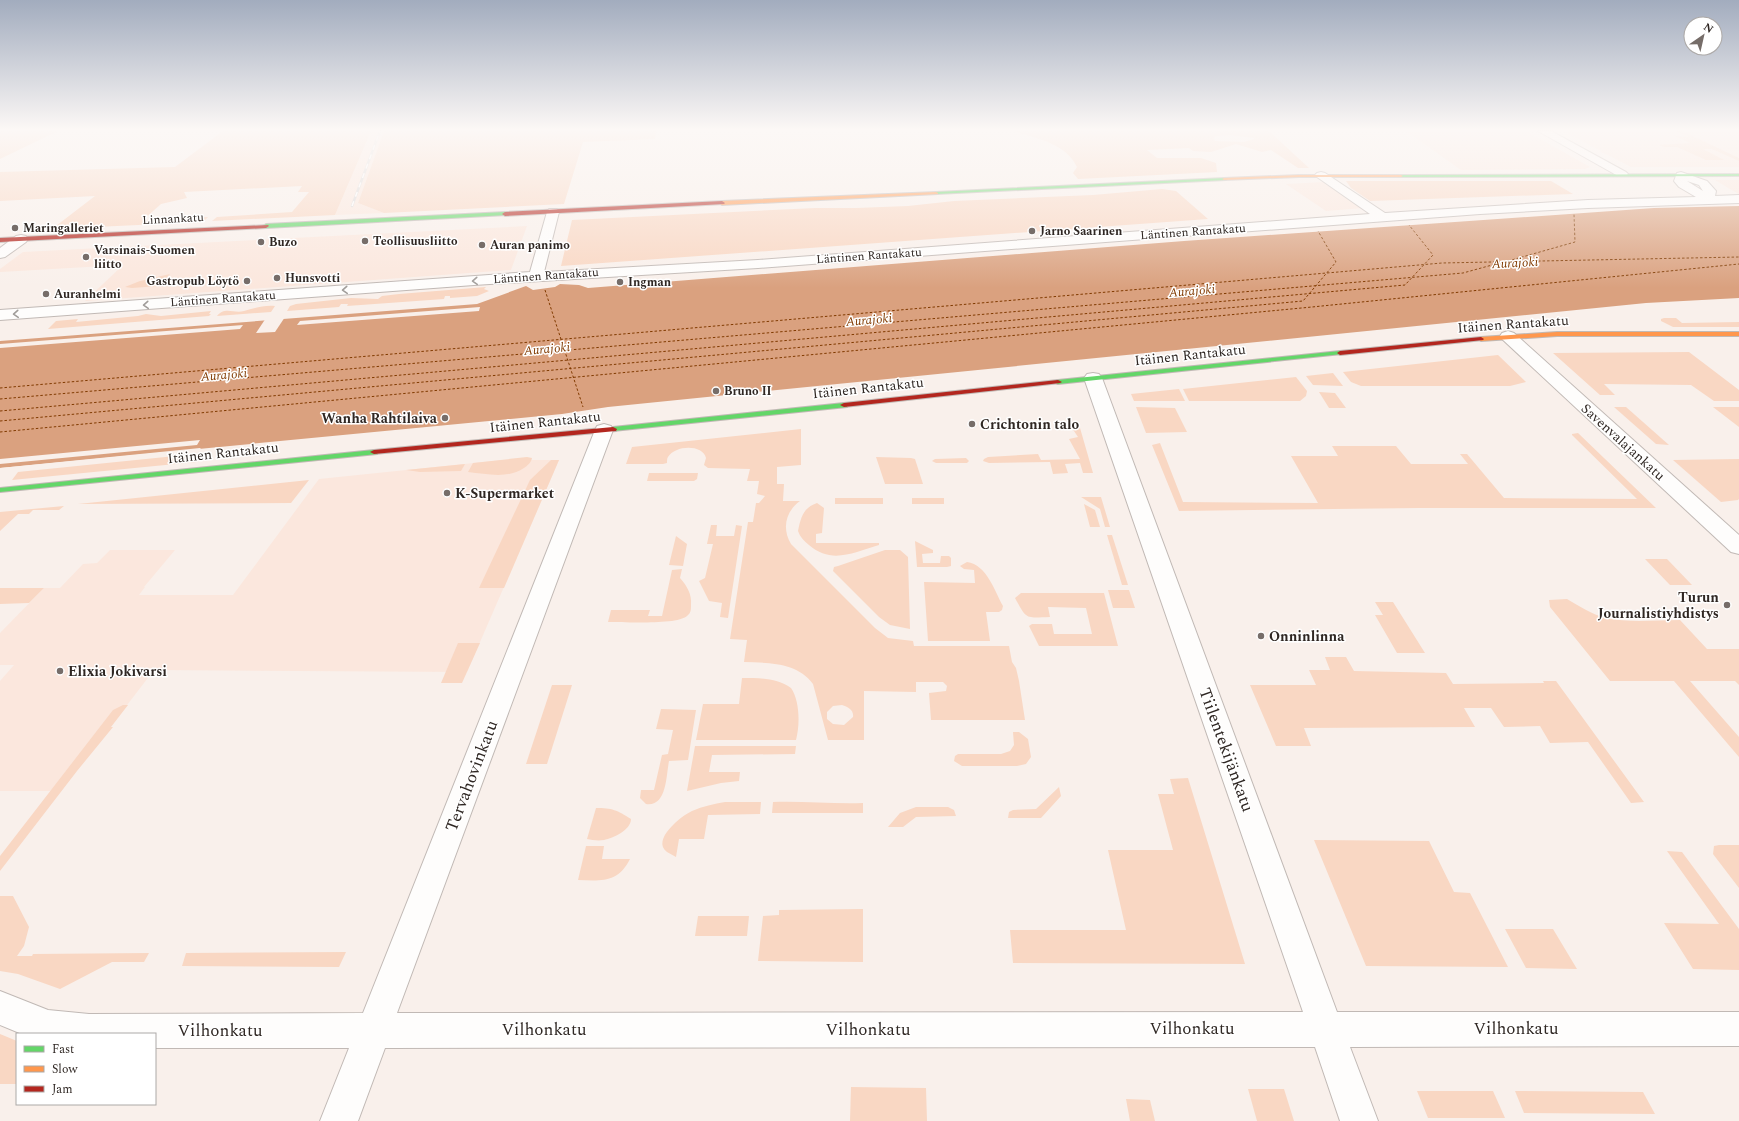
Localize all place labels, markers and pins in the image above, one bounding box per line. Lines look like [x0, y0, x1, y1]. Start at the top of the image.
place label: Maringalleriet [23, 219, 104, 238]
place label: Jarno Saarinen [1040, 222, 1123, 241]
marker: Maringalleriet [10, 223, 20, 233]
marker: Jarno Saarinen [1027, 226, 1037, 236]
place label: Teollisuusliitto [373, 232, 458, 251]
place label: Buzo [269, 233, 298, 252]
marker: Teollisuusliitto [360, 236, 370, 246]
place label: Auran panimo [490, 236, 570, 255]
marker: Buzo [256, 237, 266, 247]
marker: Auran panimo [477, 240, 487, 250]
place label: Varsinais-Suomen liitto [94, 241, 195, 274]
marker: Varsinais-Suomen liitto [81, 252, 91, 262]
place label: Hunsvotti [285, 269, 340, 288]
place label: Gastropub Löytö [147, 272, 239, 291]
marker: Hunsvotti [272, 273, 282, 283]
place label: Ingman [628, 273, 672, 292]
marker: Gastropub Löytö [242, 276, 252, 286]
marker: Ingman [615, 277, 625, 287]
place label: Auranhelmi [54, 285, 121, 304]
marker: Auranhelmi [41, 289, 51, 299]
place label: Bruno II [724, 382, 772, 401]
marker: Bruno II [711, 386, 721, 396]
place label: Wanha Rahtilaiva [321, 408, 438, 429]
marker: Wanha Rahtilaiva [440, 413, 450, 423]
place label: Crichtonin talo [980, 414, 1079, 435]
marker: Crichtonin talo [967, 419, 977, 429]
place label: K-Supermarket [455, 483, 555, 504]
marker: K-Supermarket [442, 488, 452, 498]
place label: Turun Journalistiyhdistys [1598, 587, 1719, 624]
marker: Turun Journalistiyhdistys [1722, 600, 1732, 610]
place label: Onninlinna [1269, 626, 1345, 647]
marker: Onninlinna [1256, 631, 1266, 641]
place label: Elixia Jokivarsi [68, 661, 167, 682]
marker: Elixia Jokivarsi [55, 666, 65, 676]

